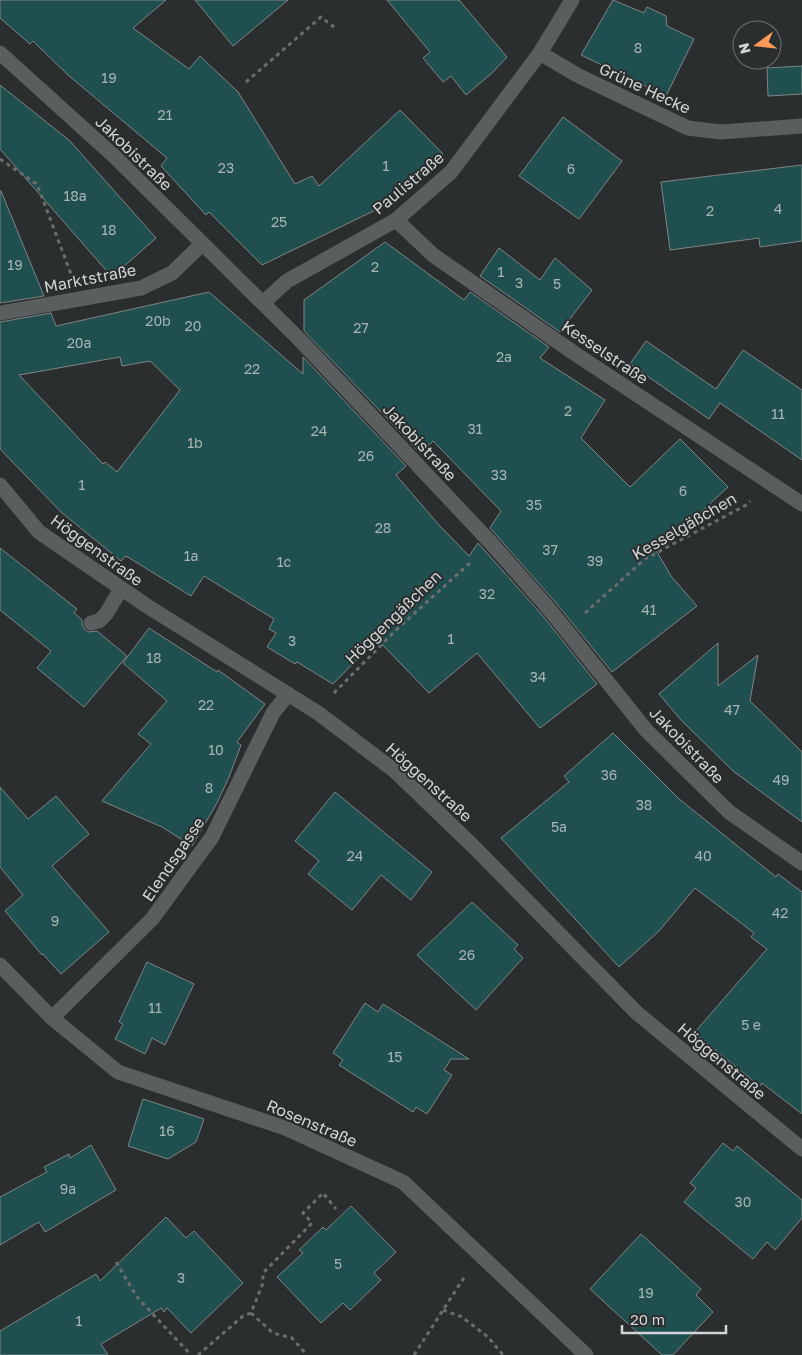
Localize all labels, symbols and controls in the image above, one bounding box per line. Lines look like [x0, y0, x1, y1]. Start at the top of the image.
north arrow [732, 20, 782, 70]
house number: 8 [634, 39, 642, 56]
text: N [734, 41, 754, 56]
street label: Grüne Hecke [596, 58, 694, 118]
house number: 19 [101, 69, 117, 86]
house number: 21 [158, 106, 173, 123]
street label: Jakobistraße [91, 111, 177, 195]
street label: Paulistraße [368, 147, 448, 219]
house number: 1 [383, 157, 390, 174]
house number: 23 [218, 159, 234, 176]
house number: 6 [567, 160, 575, 177]
house number: 18a [63, 187, 87, 204]
house number: 4 [774, 200, 782, 217]
house number: 2 [706, 202, 714, 219]
house number: 25 [271, 213, 287, 230]
house number: 18 [101, 221, 117, 238]
house number: 19 [7, 256, 23, 273]
house number: 2 [371, 258, 379, 275]
street label: Marktstraße [42, 259, 138, 297]
house number: 1 [498, 263, 505, 280]
house number: 3 [515, 274, 523, 291]
house number: 5 [553, 275, 561, 292]
house number: 20b [145, 312, 171, 329]
street label: Kesselstraße [558, 316, 652, 388]
house number: 20 [185, 317, 201, 334]
house number: 27 [353, 319, 369, 336]
house number: 20a [67, 334, 91, 351]
house number: 2a [496, 348, 512, 365]
house number: 22 [244, 360, 260, 377]
street label: Jakobistraße [379, 399, 461, 485]
house number: 2 [564, 402, 572, 419]
house number: 11 [771, 405, 785, 422]
house number: 31 [468, 420, 483, 437]
house number: 24 [311, 422, 327, 439]
house number: 1b [187, 434, 203, 451]
house number: 26 [358, 447, 374, 464]
house number: 33 [491, 466, 507, 483]
house number: 1 [79, 476, 86, 493]
house number: 6 [679, 482, 687, 499]
street label: Kesselgäßchen [628, 488, 740, 564]
house number: 35 [526, 496, 542, 513]
street label: Höggenstraße [47, 510, 147, 590]
house number: 28 [375, 519, 391, 536]
house number: 37 [542, 541, 558, 558]
house number: 1a [184, 547, 198, 564]
house number: 39 [587, 552, 603, 569]
house number: 1c [277, 553, 292, 570]
street label: Höggengäßchen [341, 566, 445, 668]
house number: 32 [479, 585, 495, 602]
house number: 41 [641, 601, 657, 618]
house number: 1 [448, 630, 455, 647]
house number: 3 [288, 632, 296, 649]
house number: 18 [146, 649, 162, 666]
house number: 34 [530, 668, 546, 685]
house number: 22 [198, 696, 214, 713]
house number: 47 [724, 701, 740, 718]
street label: Jakobistraße [645, 702, 729, 788]
street label: Höggenstraße [382, 738, 476, 826]
house number: 10 [208, 741, 224, 758]
house number: 36 [601, 766, 617, 783]
house number: 49 [772, 771, 790, 788]
house number: 8 [205, 779, 213, 796]
house number: 38 [636, 796, 652, 813]
street label: Elendsgasse [138, 813, 208, 905]
house number: 5a [551, 818, 567, 835]
house number: 24 [347, 847, 363, 864]
house number: 40 [694, 847, 712, 864]
house number: 42 [772, 904, 788, 921]
house number: 9 [51, 912, 59, 929]
house number: 26 [459, 946, 475, 963]
house number: 11 [148, 999, 162, 1016]
house number: 5 e [741, 1016, 761, 1033]
street label: Höggenstraße [674, 1018, 770, 1104]
house number: 15 [388, 1048, 402, 1065]
street label: Rosenstraße [264, 1095, 360, 1151]
house number: 16 [159, 1122, 175, 1139]
house number: 9a [60, 1180, 76, 1197]
house number: 30 [735, 1193, 751, 1210]
house number: 5 [334, 1255, 342, 1272]
house number: 3 [177, 1269, 185, 1286]
house number: 19 [638, 1284, 654, 1301]
scale bar [622, 1302, 726, 1334]
text: 20 m [630, 1310, 665, 1328]
house number: 1 [76, 1312, 83, 1329]

